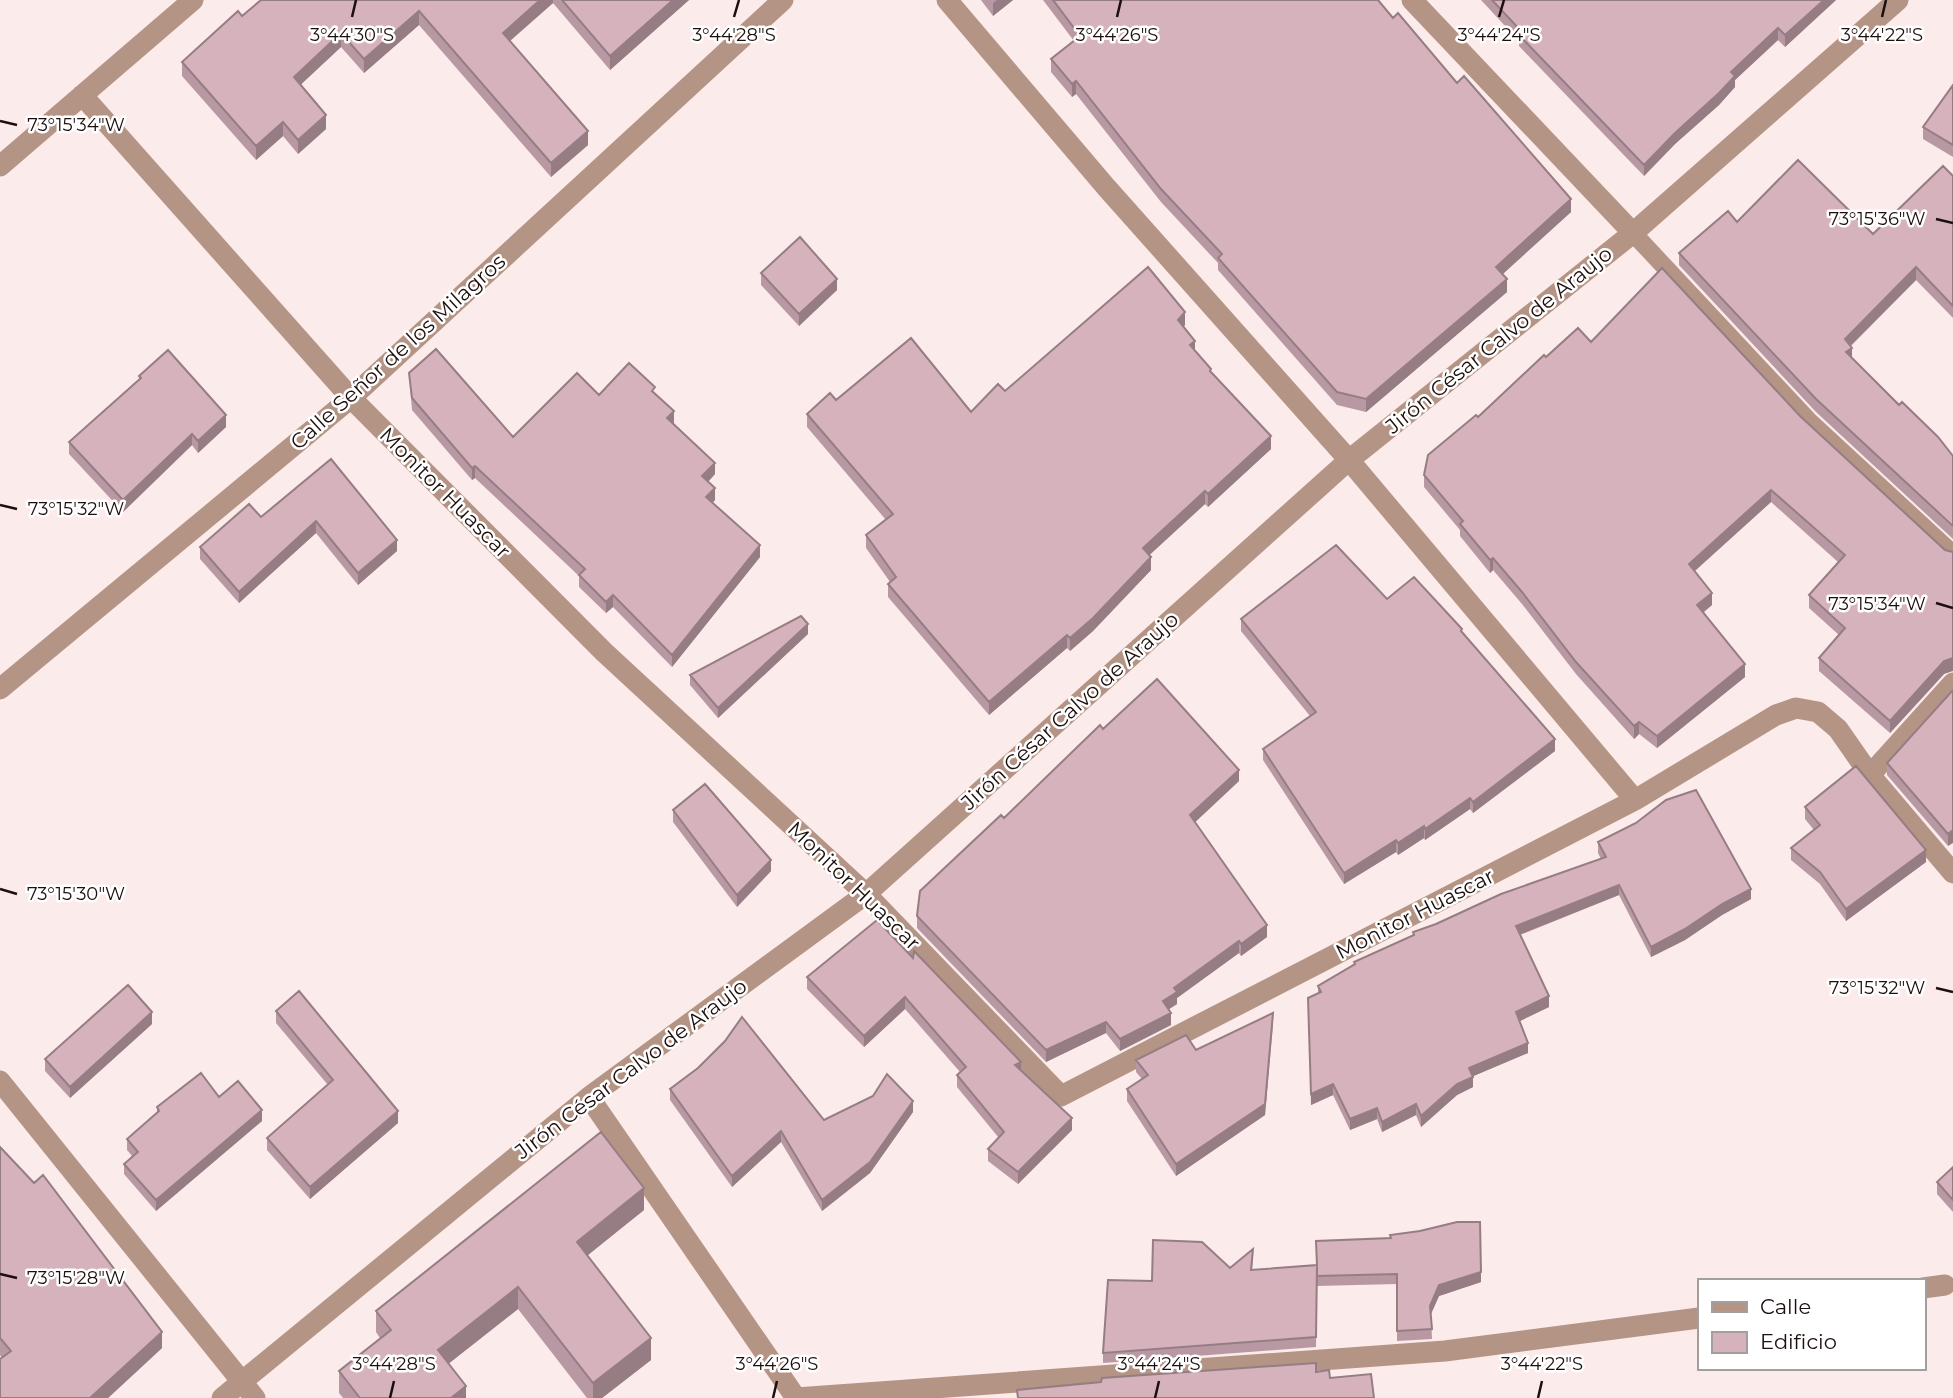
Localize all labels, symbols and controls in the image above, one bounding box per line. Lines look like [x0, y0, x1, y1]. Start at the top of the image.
text: 3°44'30"S [310, 24, 394, 46]
text: 3°44'28"S [692, 24, 776, 46]
text: 3°44'26"S [1076, 24, 1158, 46]
text: 3°44'24"S [1457, 24, 1541, 46]
text: 3°44'22"S [1841, 24, 1923, 46]
text: 73°15'34"W [27, 114, 125, 136]
text: 73°15'36"W [1829, 208, 1925, 230]
street label: Jirón César Calvo de Araujo [1380, 241, 1617, 439]
street label: Calle Señor de los Milagros [285, 249, 510, 455]
street label: Monitor Huascar [375, 422, 516, 563]
text: 73°15'32"W [28, 498, 124, 520]
text: 73°15'34"W [1828, 593, 1926, 615]
street label: Jirón César Calvo de Araujo [955, 606, 1183, 816]
street label: Monitor Huascar [783, 816, 926, 955]
street label: Monitor Huascar [1331, 863, 1498, 964]
text: 73°15'30"W [27, 883, 125, 905]
street label: Jirón César Calvo de Araujo [509, 973, 752, 1165]
text: 73°15'32"W [1829, 977, 1925, 999]
text: 73°15'28"W [27, 1267, 125, 1289]
legend [1698, 1279, 1925, 1370]
text: Calle [1760, 1294, 1811, 1319]
text: Edificio [1760, 1329, 1837, 1354]
text: 3°44'28"S [352, 1353, 436, 1375]
text: 3°44'26"S [736, 1353, 818, 1375]
text: 3°44'24"S [1117, 1353, 1201, 1375]
text: 3°44'22"S [1501, 1353, 1583, 1375]

